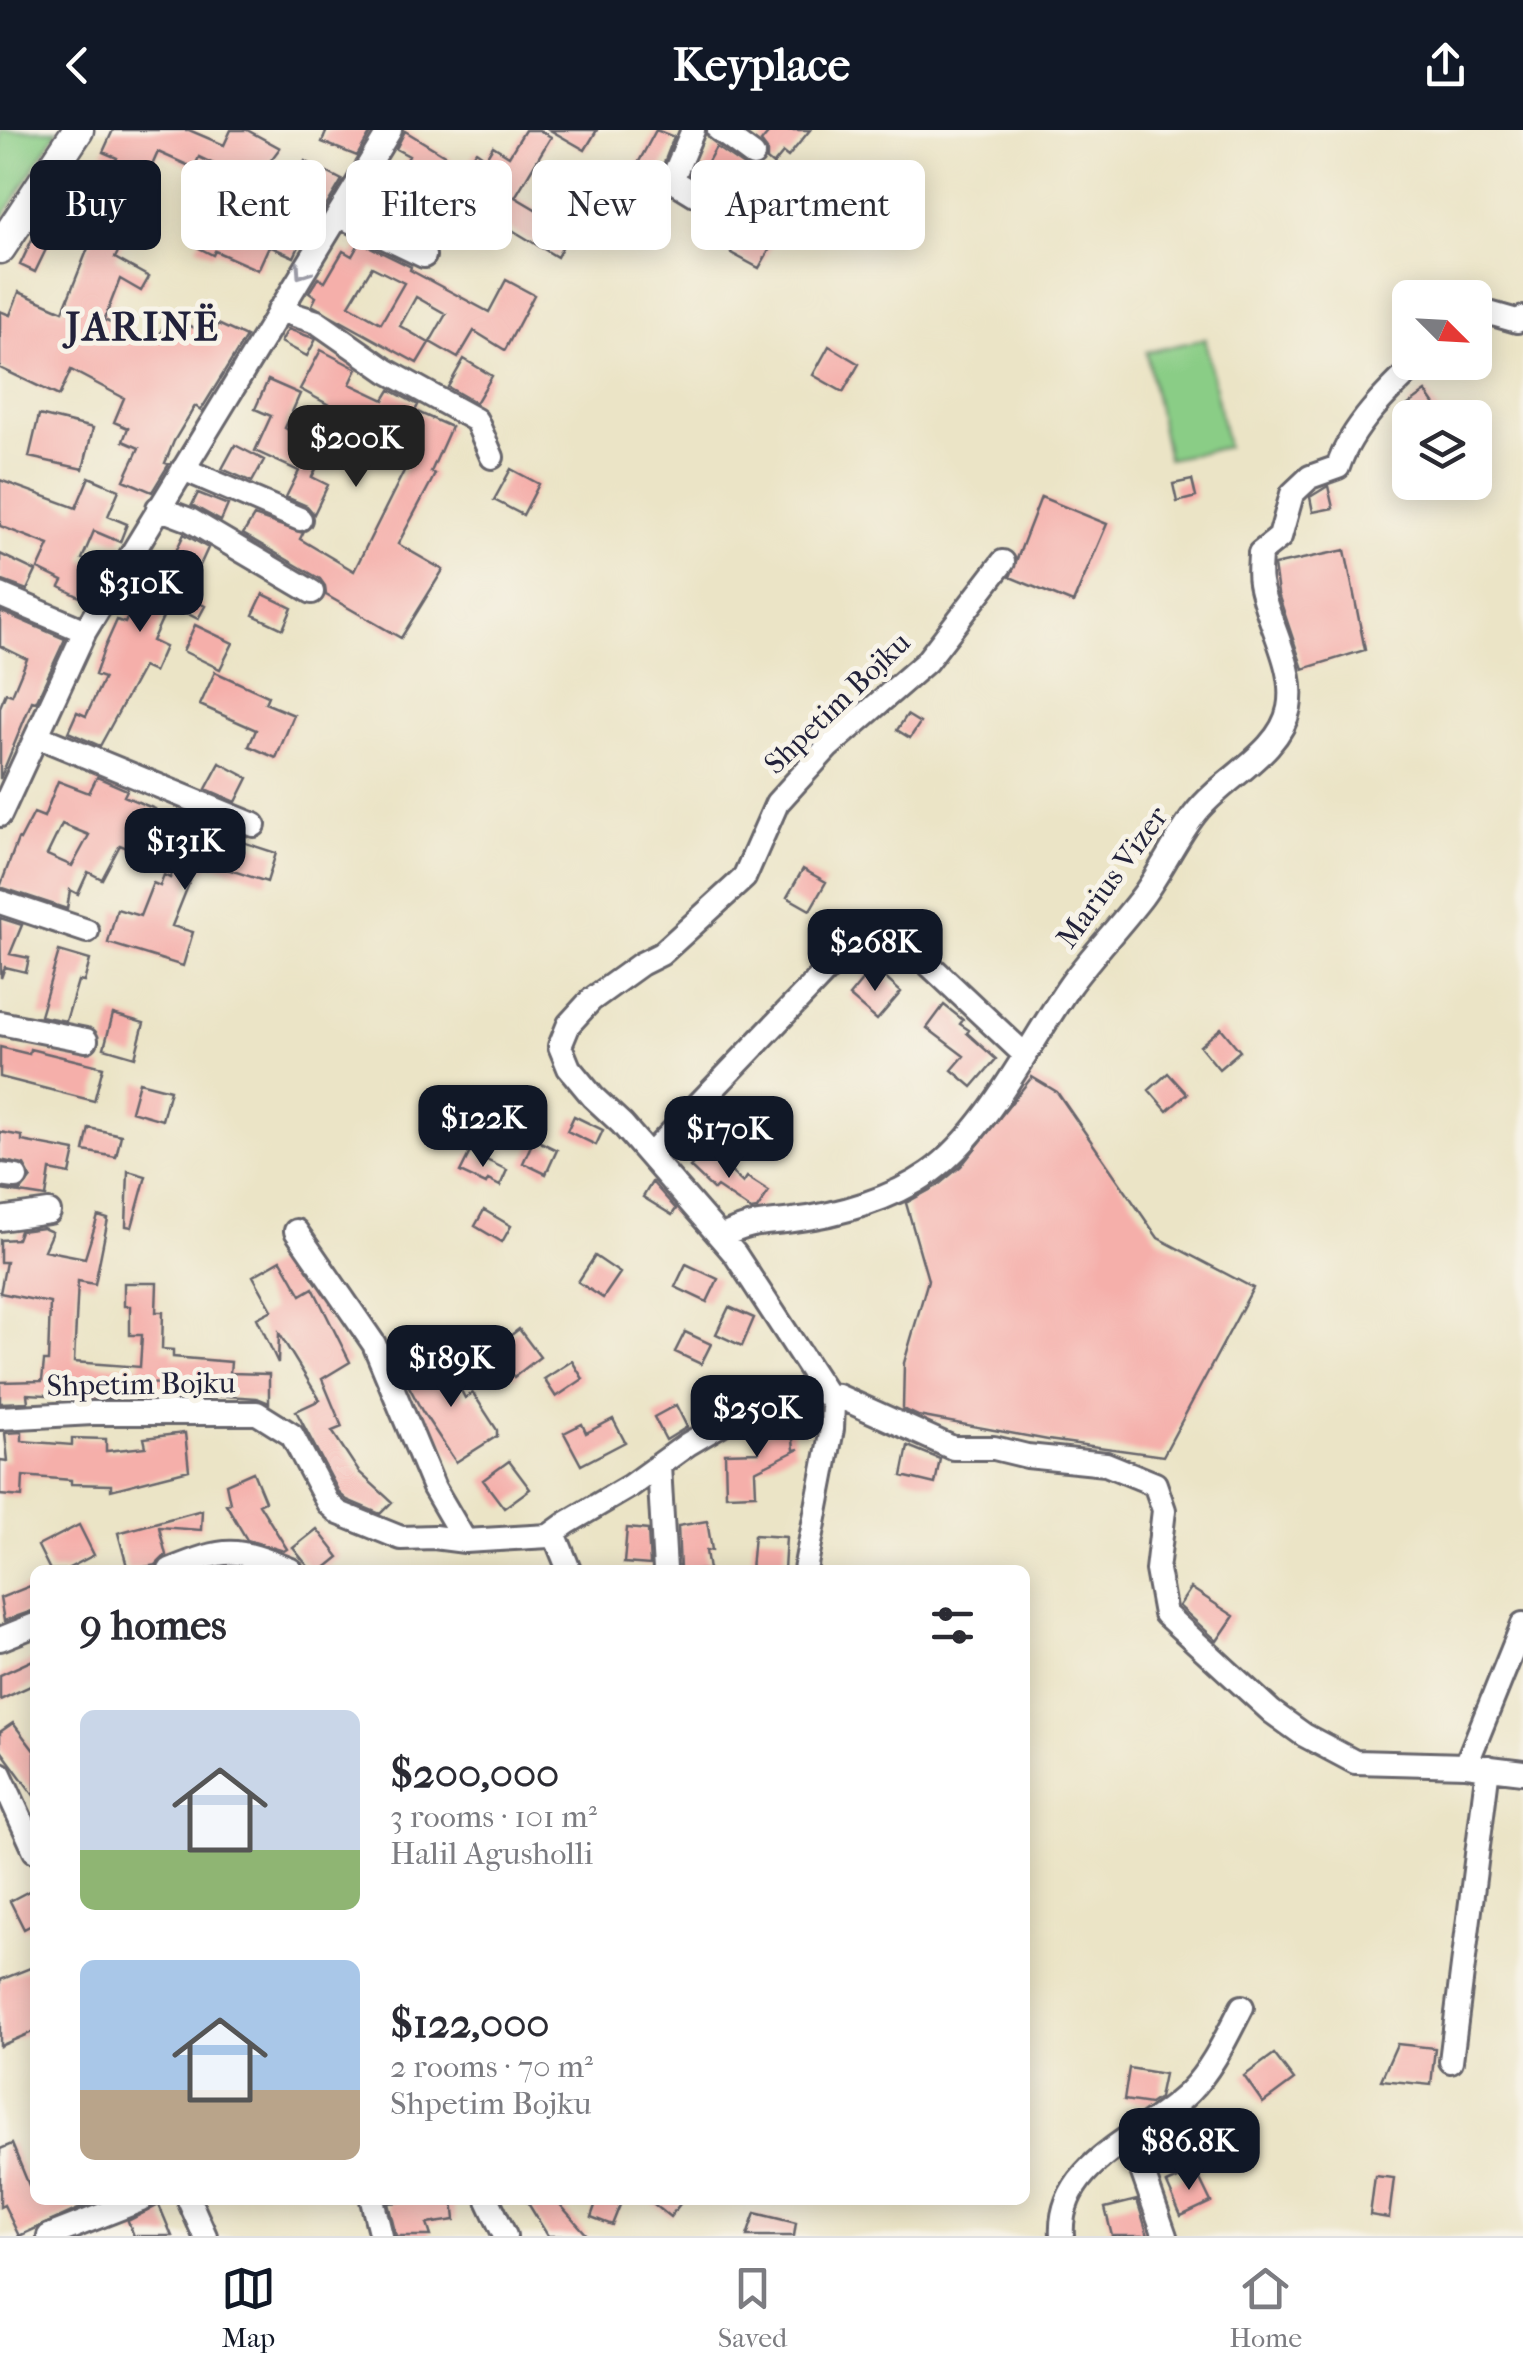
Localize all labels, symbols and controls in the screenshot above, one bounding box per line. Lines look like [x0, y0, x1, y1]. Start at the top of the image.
icon: back [50, 38, 105, 93]
icon: share [1418, 38, 1473, 93]
text: Keyplace [673, 39, 850, 92]
chip: Buy [30, 160, 161, 250]
chip: Rent [181, 160, 326, 250]
chip: Filters [346, 160, 512, 250]
chip: New [532, 160, 671, 250]
chip: Apartment [691, 160, 925, 250]
one-way arrow [296, 262, 315, 280]
north arrow [1392, 280, 1492, 380]
map controls [1392, 280, 1492, 500]
district label: JARINË [62, 303, 220, 350]
button: layers [1392, 400, 1492, 500]
pin: $200K [286, 405, 426, 490]
text: $200K [310, 419, 402, 456]
pin: $310K [70, 550, 210, 635]
text: $310K [99, 564, 181, 601]
street label: Shpetim Bojku [757, 625, 917, 782]
street label: Marius Vizer [1049, 800, 1176, 955]
pin: $131K [115, 808, 255, 893]
text: $131K [147, 822, 223, 859]
pin: $268K [805, 909, 945, 994]
text: $268K [830, 923, 920, 960]
pin: $122K [413, 1085, 553, 1170]
pin: $170K [659, 1096, 799, 1181]
text: $122K [440, 1099, 526, 1136]
text: $170K [686, 1110, 772, 1147]
pin: $189K [381, 1325, 521, 1410]
text: $189K [408, 1339, 494, 1376]
street label: Shpetim Bojku [46, 1365, 236, 1404]
pin: $250K [687, 1375, 827, 1460]
text: $250K [713, 1389, 801, 1426]
icon: filters [925, 1598, 980, 1653]
text: 9 homes [80, 1601, 227, 1650]
text: $200,000 [390, 1749, 559, 1798]
icon: home [160, 1750, 280, 1870]
text: 3 rooms · 101 m² [390, 1798, 597, 1835]
text: Halil Agusholli [390, 1835, 593, 1872]
text: $122,000 [390, 1999, 550, 2048]
icon: home [160, 2000, 280, 2120]
text: 2 rooms · 70 m² [390, 2048, 593, 2085]
text: Shpetim Bojku [390, 2085, 592, 2122]
pin: $86.8K [1108, 2108, 1270, 2193]
text: $86.8K [1141, 2122, 1237, 2159]
tab: Map [221, 2261, 276, 2354]
tab: Saved [718, 2261, 787, 2354]
tab: Home [1229, 2261, 1302, 2354]

